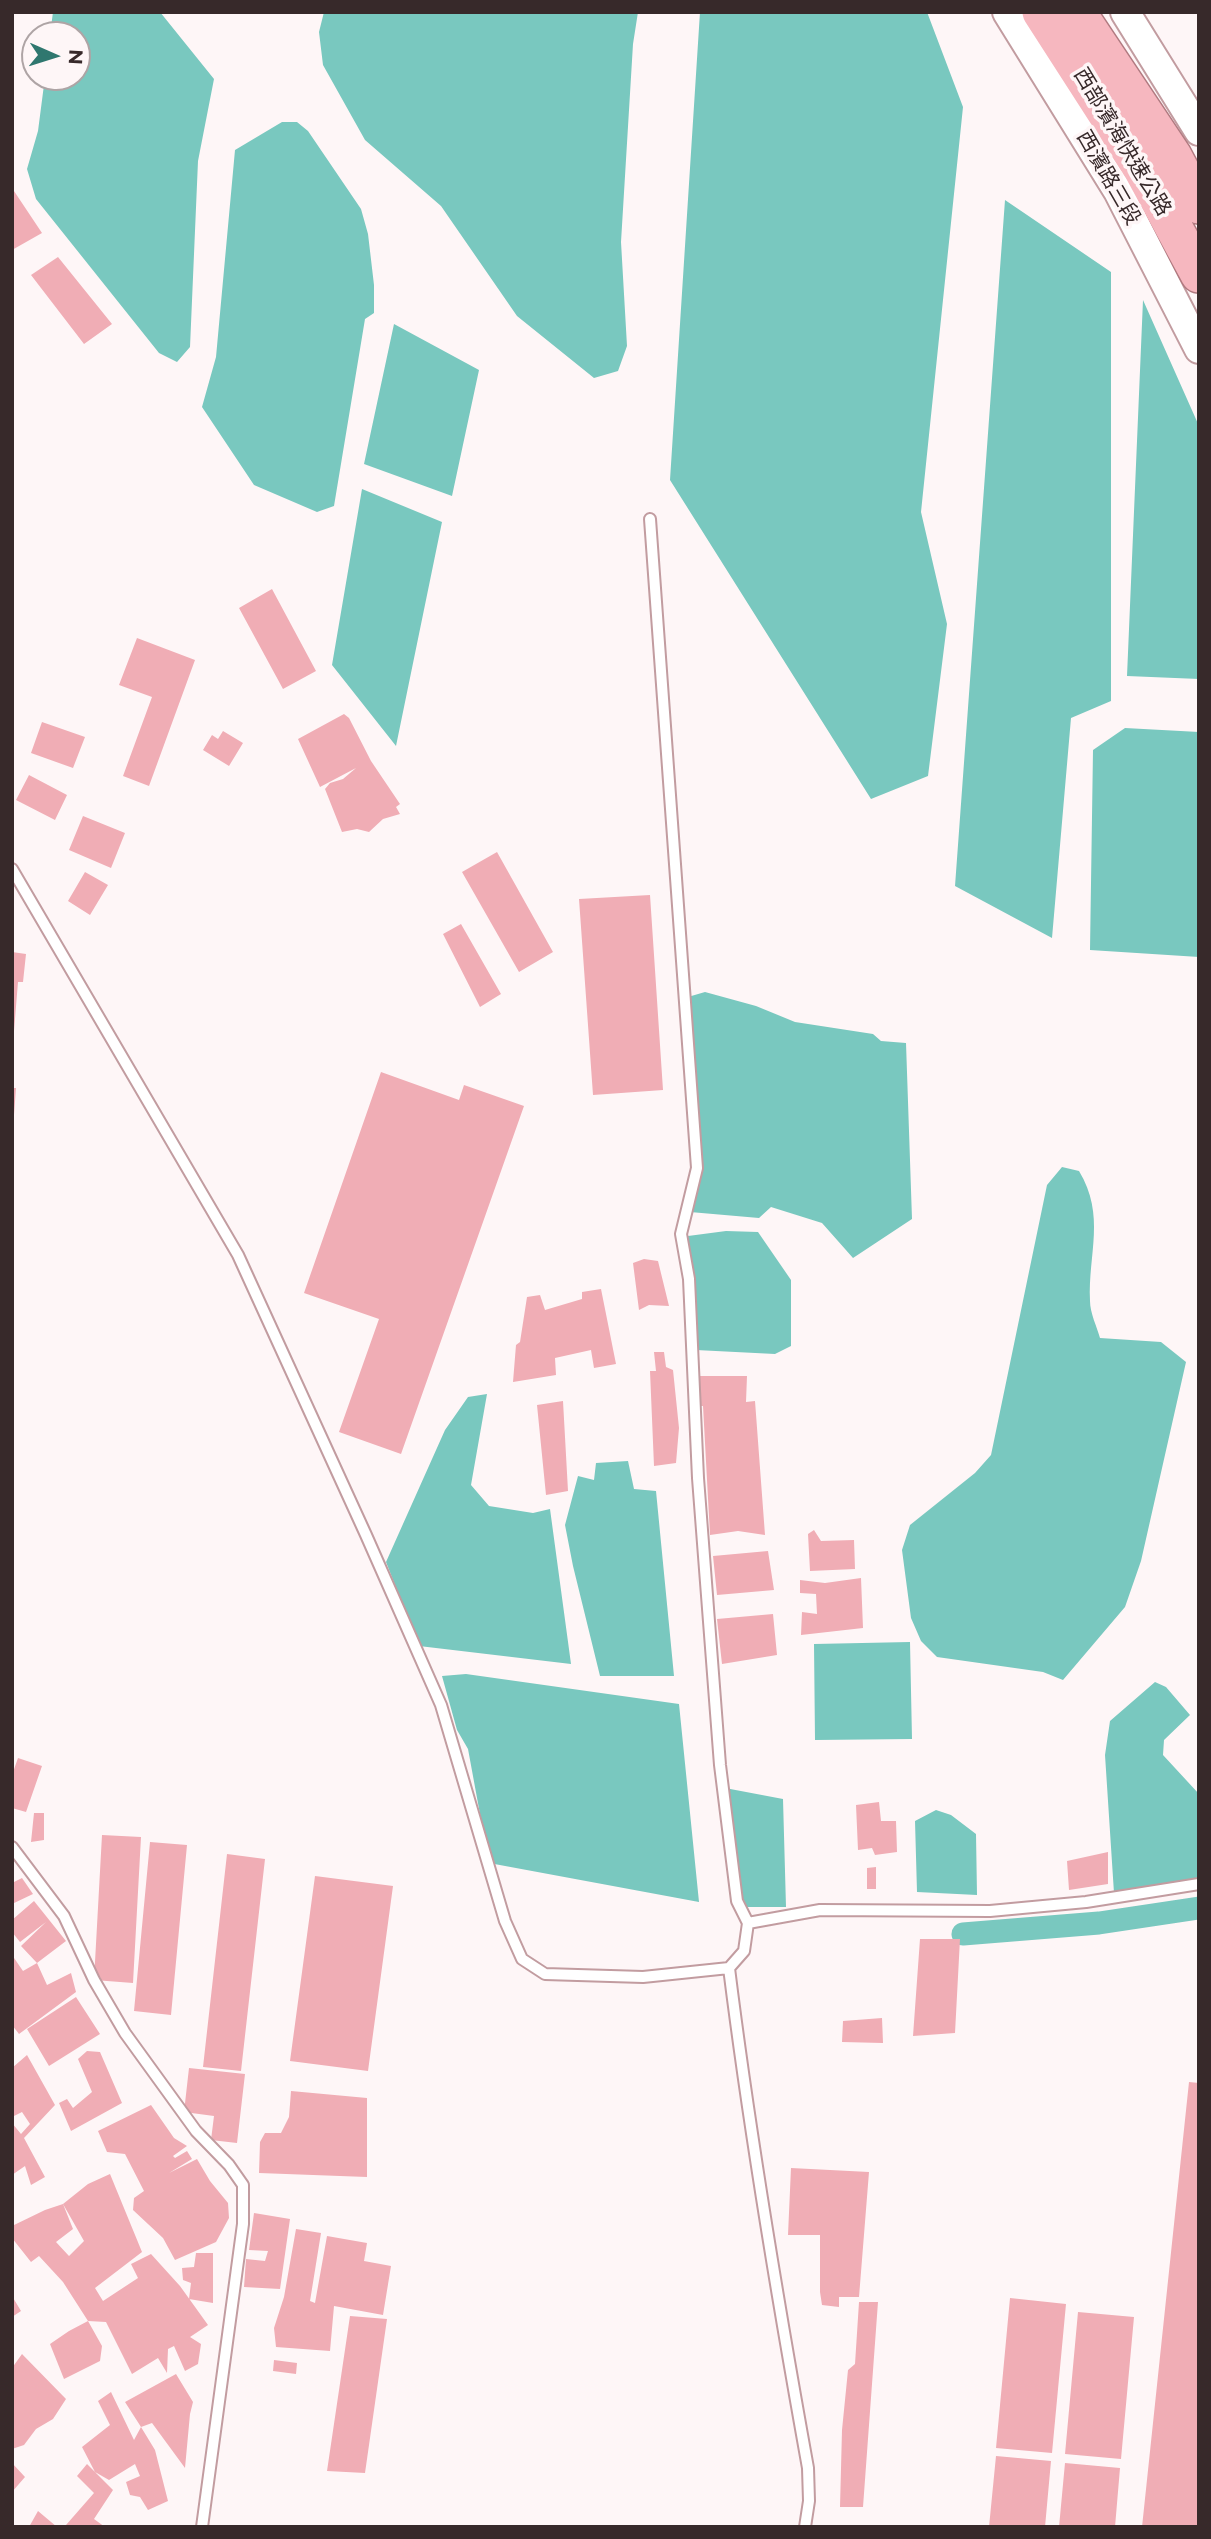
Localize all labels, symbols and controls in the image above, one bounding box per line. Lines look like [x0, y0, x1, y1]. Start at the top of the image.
north arrow [21, 21, 91, 91]
text: N [64, 49, 87, 65]
street label: 西部濱海快速公路 [1068, 64, 1176, 220]
street label: 西濱路三段 [1071, 126, 1145, 230]

